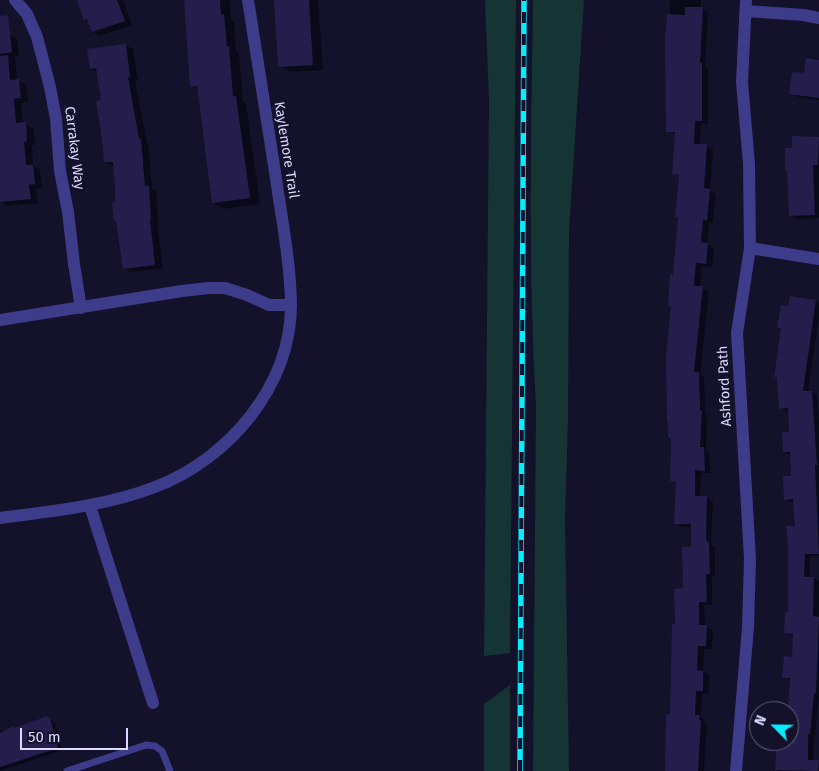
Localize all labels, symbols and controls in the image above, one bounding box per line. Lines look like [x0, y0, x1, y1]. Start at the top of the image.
street label: Kaylemore Trail [270, 100, 302, 200]
street label: Carrakay Way [61, 105, 87, 191]
street label: Ashford Path [714, 345, 736, 427]
north arrow [749, 701, 799, 751]
text: N [751, 713, 770, 728]
scale bar [22, 718, 130, 750]
text: 50 m [28, 728, 61, 746]

